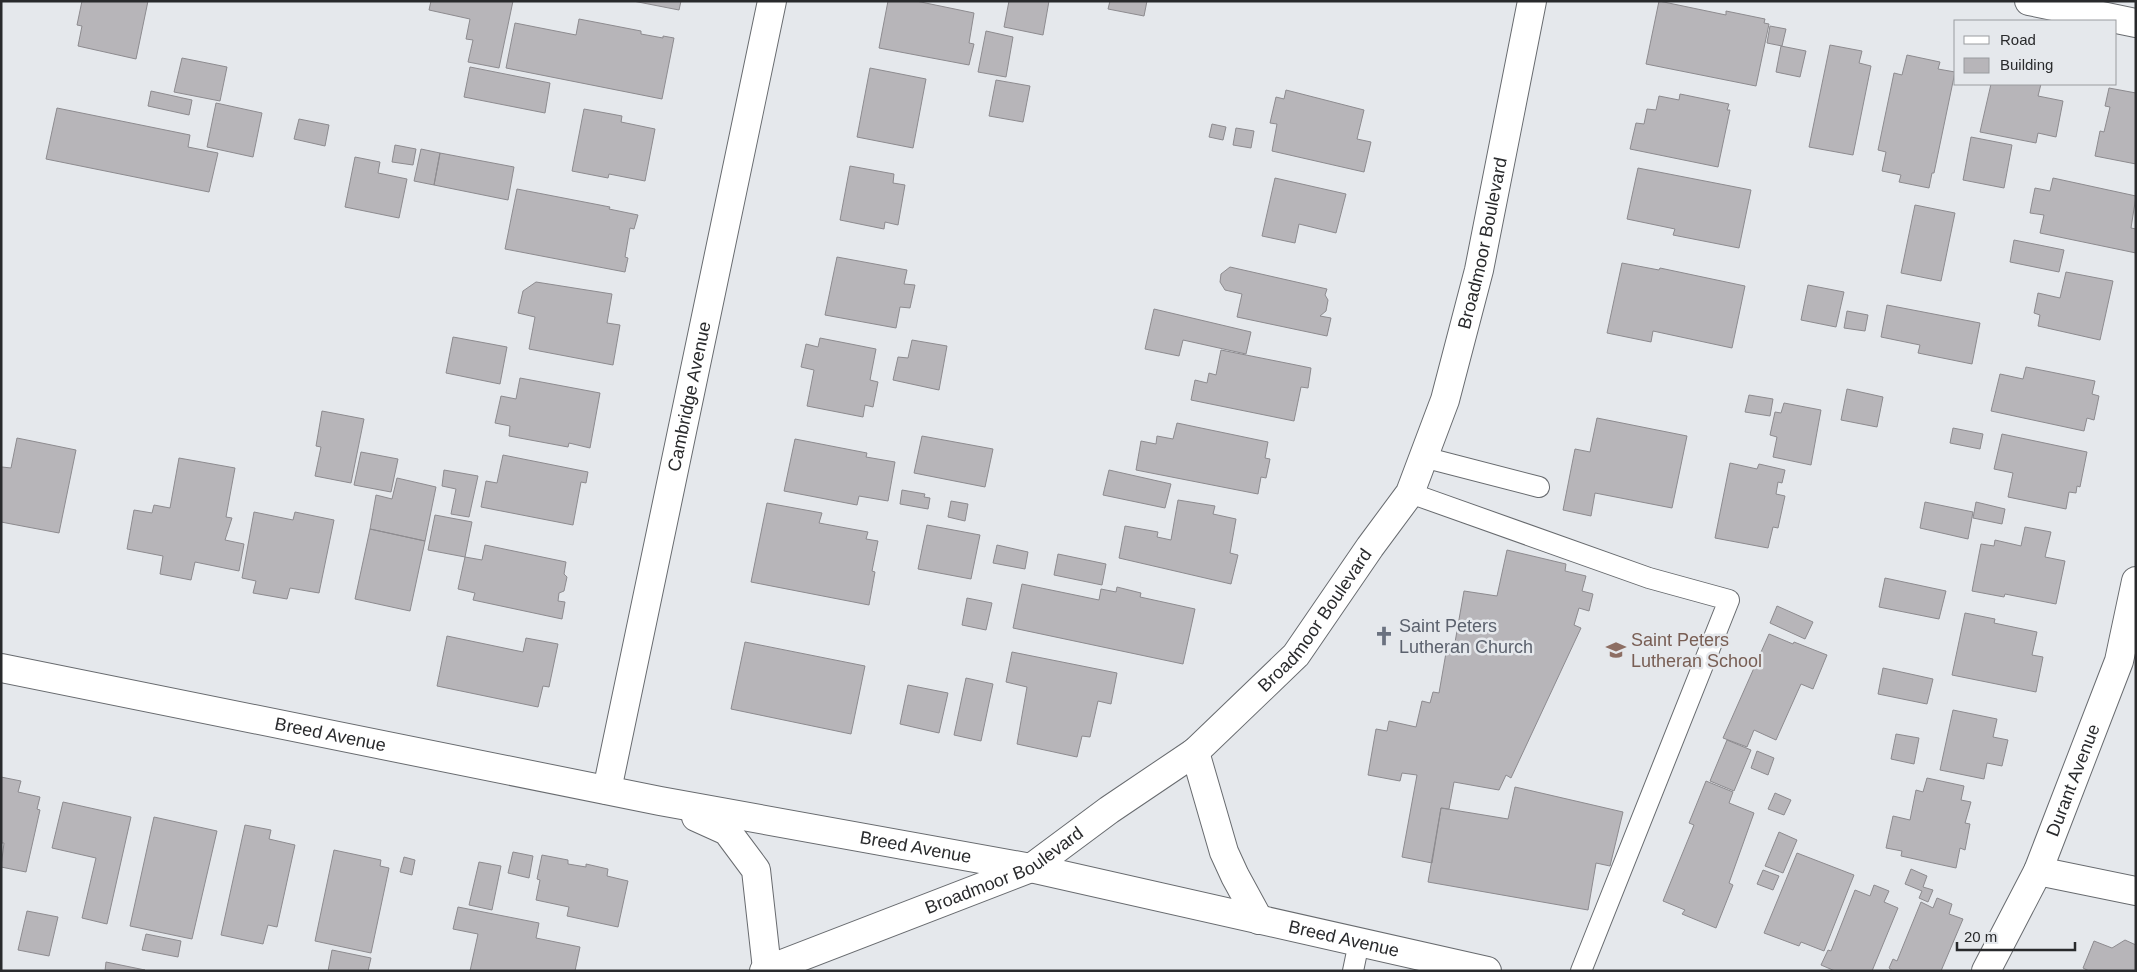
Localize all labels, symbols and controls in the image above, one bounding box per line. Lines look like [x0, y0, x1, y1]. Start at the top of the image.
legend [1954, 20, 2117, 85]
text: Road [2000, 31, 2036, 48]
text: Building [2000, 56, 2053, 73]
street label: Broadmoor Boulevard [1454, 156, 1511, 331]
street label: Cambridge Avenue [664, 320, 715, 473]
street label: Broadmoor Boulevard [1254, 545, 1376, 696]
place label: Saint Peters Lutheran Church [1399, 616, 1533, 657]
church icon: Saint Peters Lutheran Church [1373, 625, 1395, 647]
place label: Saint Peters Lutheran School [1631, 630, 1762, 671]
school or university icon: Saint Peters Lutheran School [1605, 639, 1627, 661]
street label: Breed Avenue [273, 714, 388, 755]
street label: Durant Avenue [2042, 721, 2104, 839]
street label: Broadmoor Boulevard [922, 823, 1087, 918]
street label: Breed Avenue [858, 827, 973, 867]
street label: Breed Avenue [1287, 916, 1401, 961]
scale bar [1957, 920, 2074, 952]
text: 20 m [1964, 928, 1997, 945]

